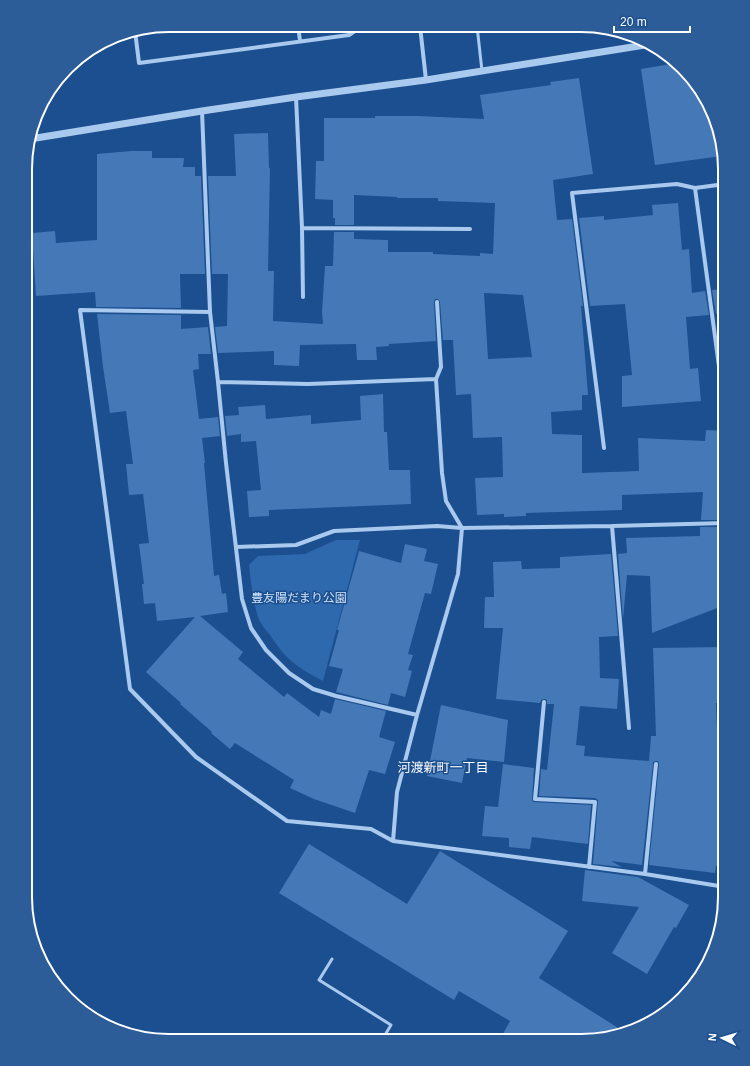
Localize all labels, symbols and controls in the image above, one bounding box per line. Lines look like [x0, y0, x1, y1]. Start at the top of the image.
scale bar [614, 8, 690, 34]
text: 20 m [620, 15, 647, 29]
park label: 豊友陽だまり公園 [251, 591, 347, 605]
district label: 河渡新町一丁目 [397, 760, 489, 775]
north arrow [702, 1018, 742, 1058]
text: N [706, 1033, 718, 1042]

